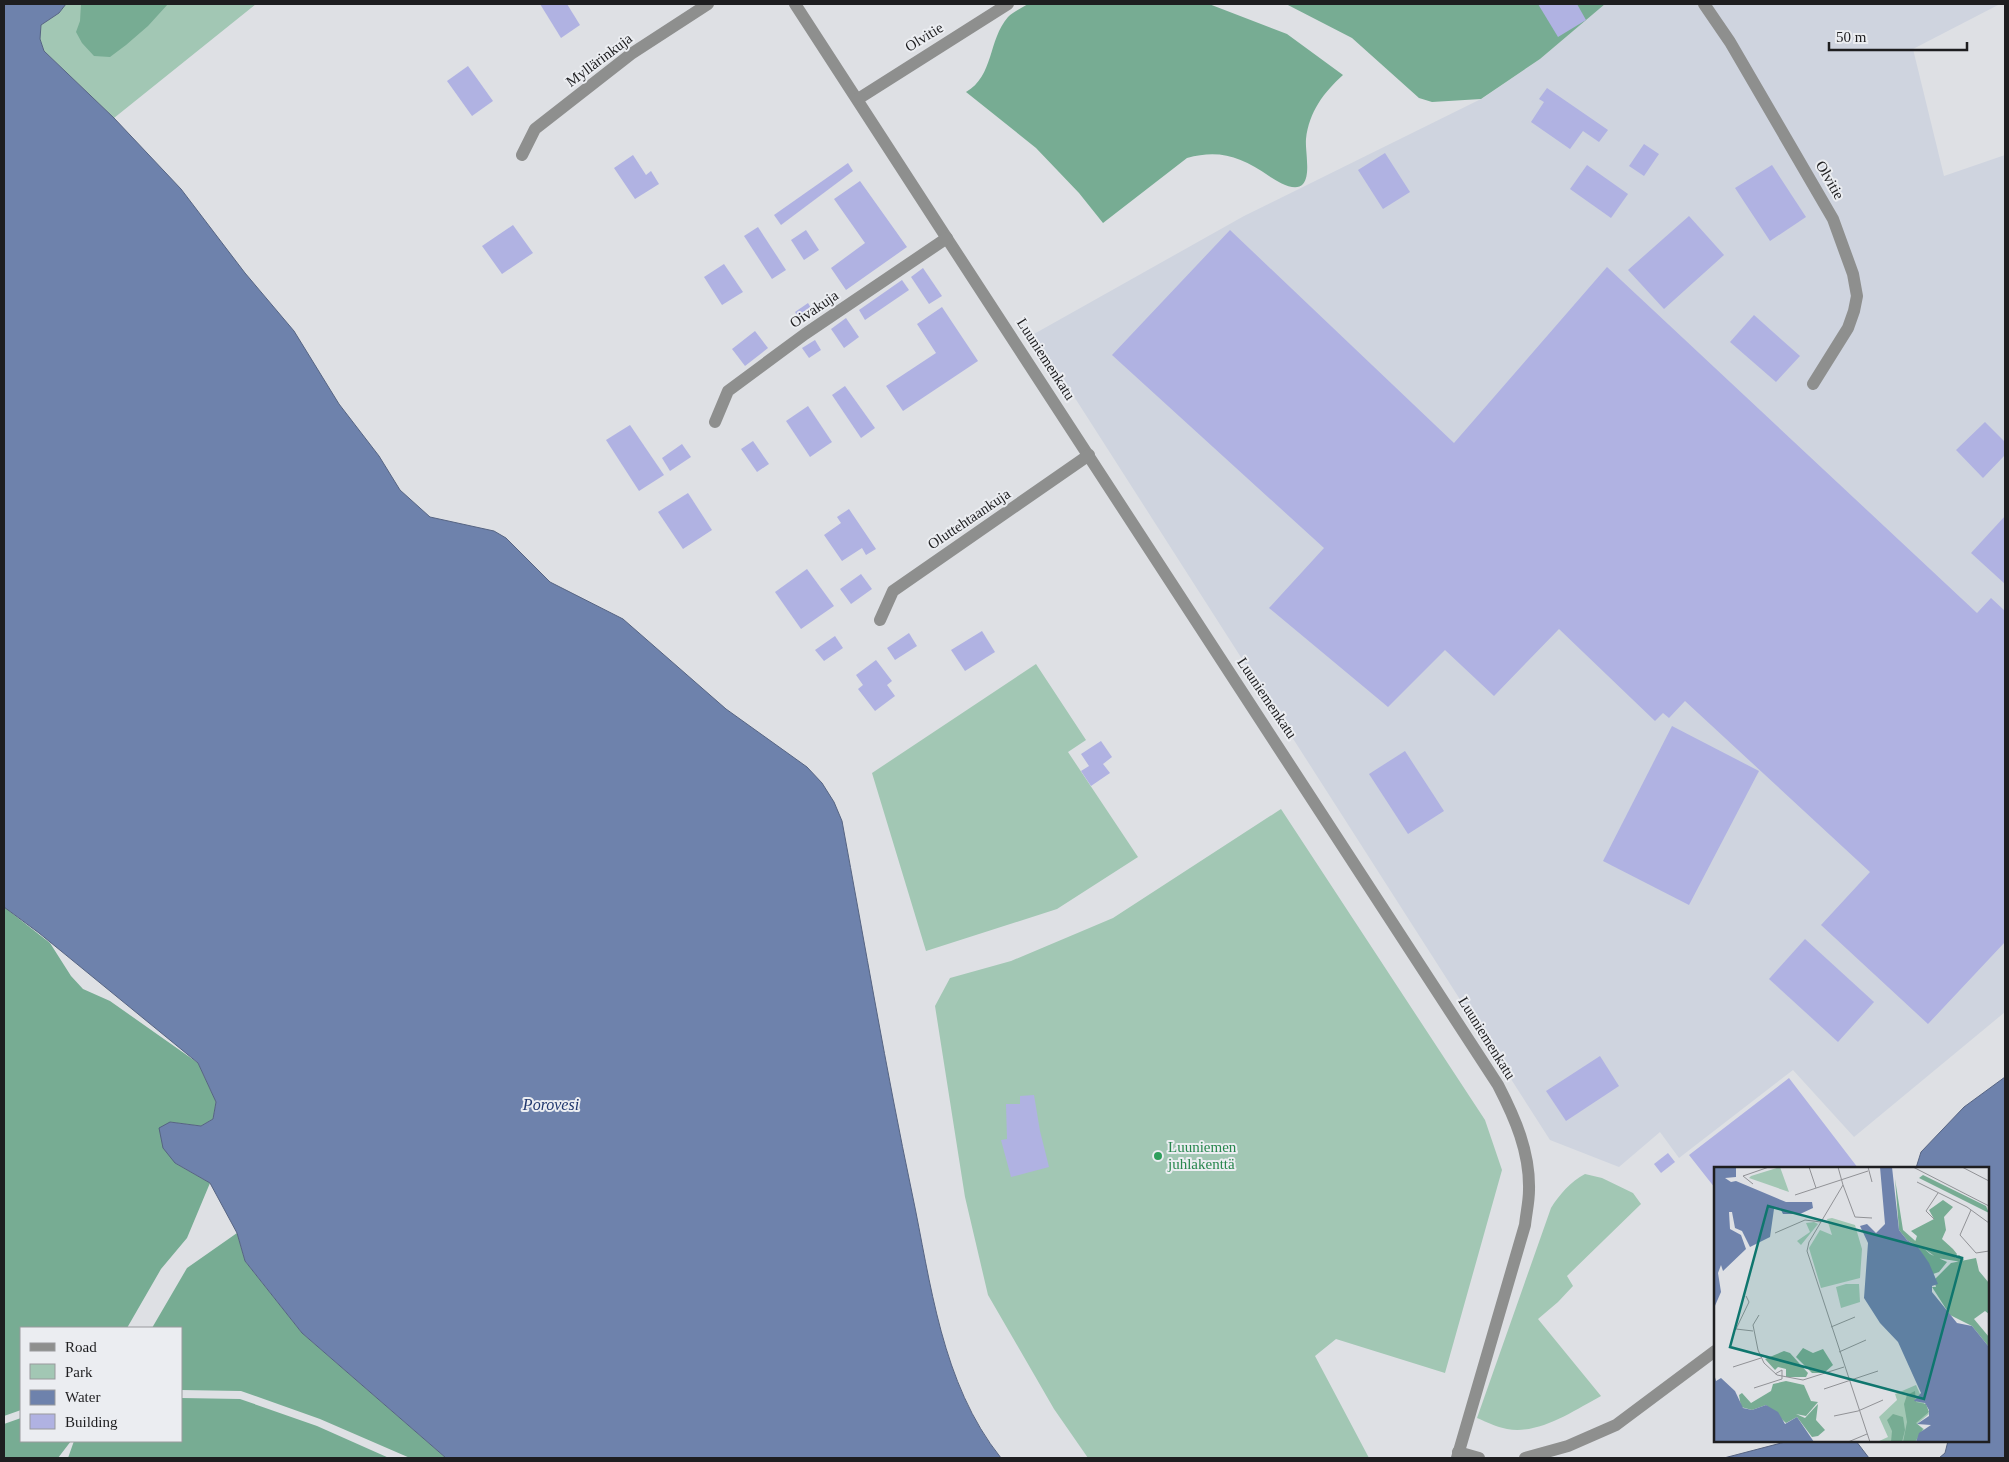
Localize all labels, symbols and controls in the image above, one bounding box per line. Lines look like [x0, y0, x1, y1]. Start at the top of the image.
street label: Olvitie [902, 19, 946, 55]
scale bar [1829, 20, 1966, 52]
text: 50 m [1836, 29, 1867, 45]
street label: Myllärinkuja [563, 30, 635, 90]
street label: Olvitie [1813, 158, 1848, 202]
street label: Oivakuja [787, 287, 842, 331]
street label: Luuniemenkatu [1014, 315, 1079, 403]
street label: Oluttehtaankuja [925, 485, 1013, 552]
street label: Luuniemenkatu [1234, 655, 1300, 742]
street label: Luuniemenkatu [1455, 994, 1519, 1083]
water label: Porovesi [522, 1096, 579, 1113]
place label: Luuniemen juhlakenttä [1167, 1139, 1237, 1172]
marker: Luuniemen juhlakenttä [1152, 1150, 1164, 1162]
inset map [1714, 1167, 1989, 1442]
legend [20, 1327, 182, 1442]
text: Road [65, 1339, 97, 1355]
text: Park [65, 1364, 93, 1380]
text: Water [65, 1389, 100, 1405]
text: Building [65, 1414, 118, 1430]

